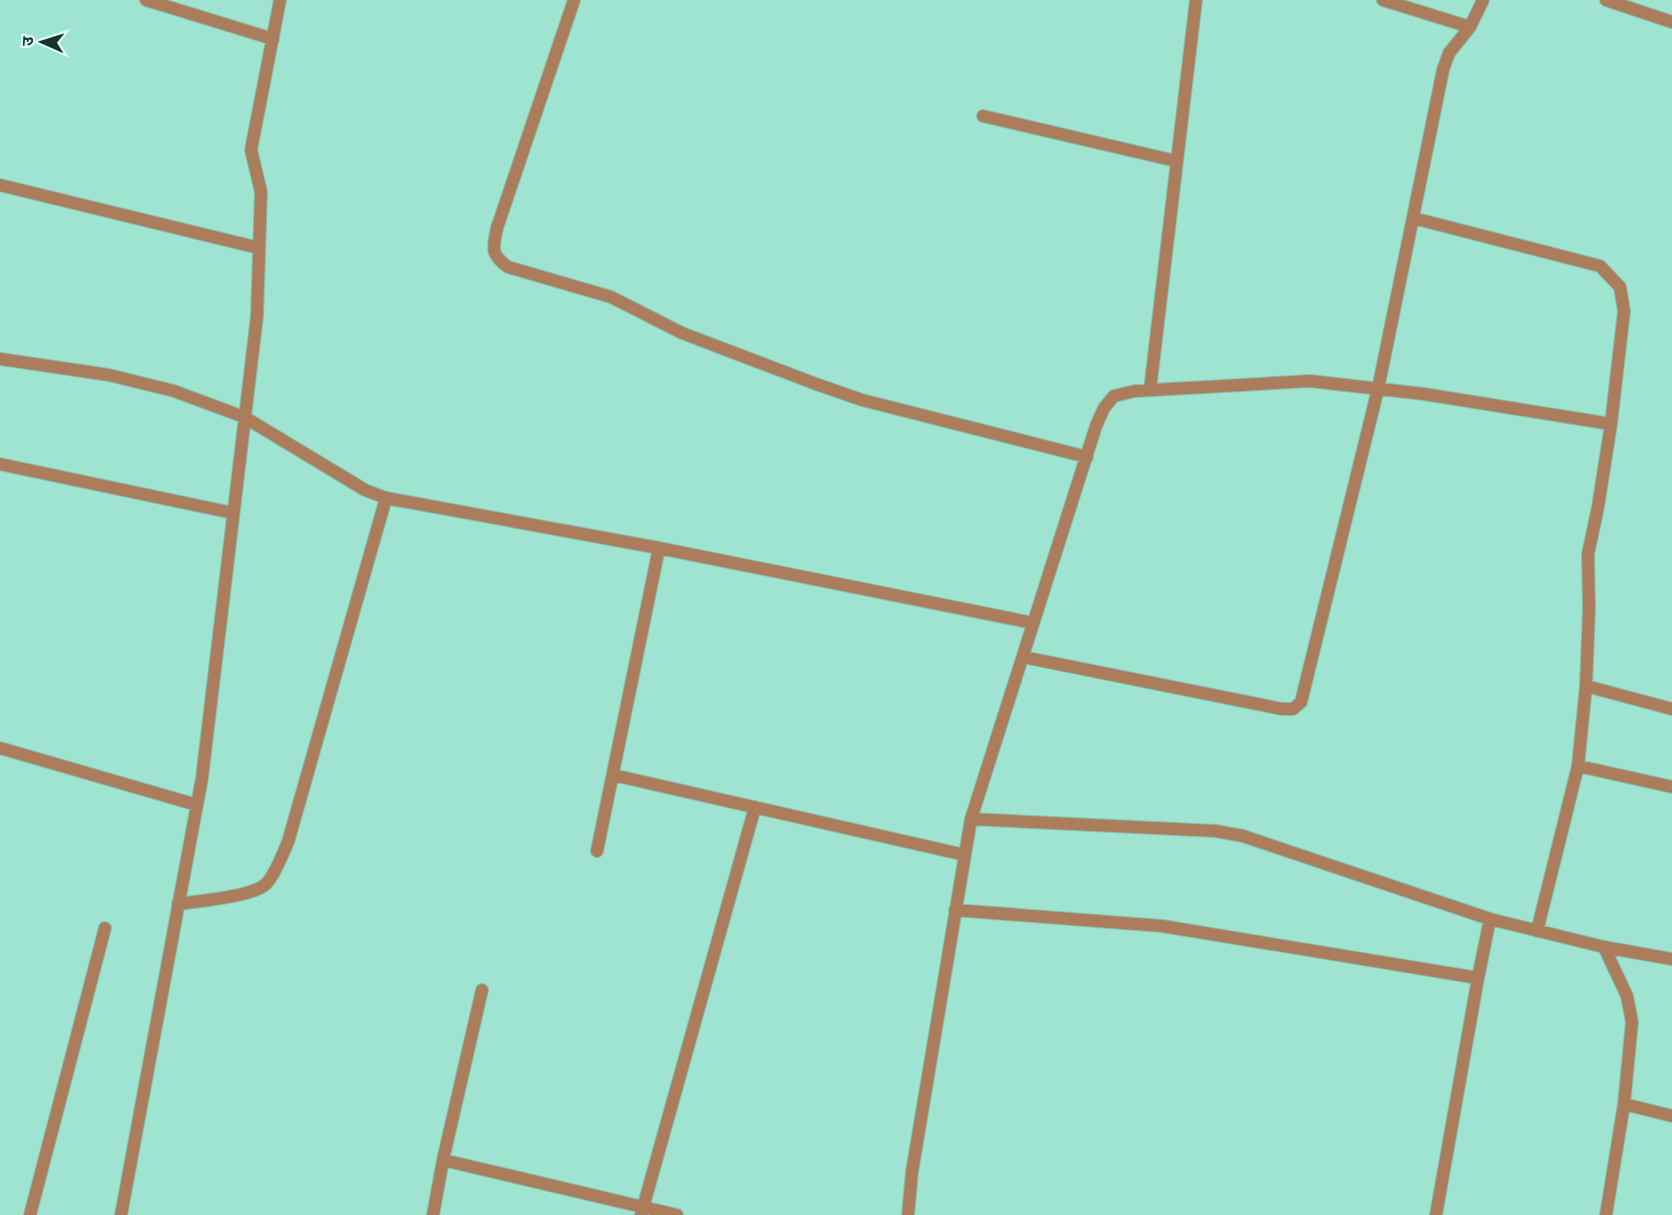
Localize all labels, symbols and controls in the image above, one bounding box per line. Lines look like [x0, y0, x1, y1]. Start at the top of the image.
north arrow [12, 12, 72, 72]
text: उ [18, 35, 38, 46]

